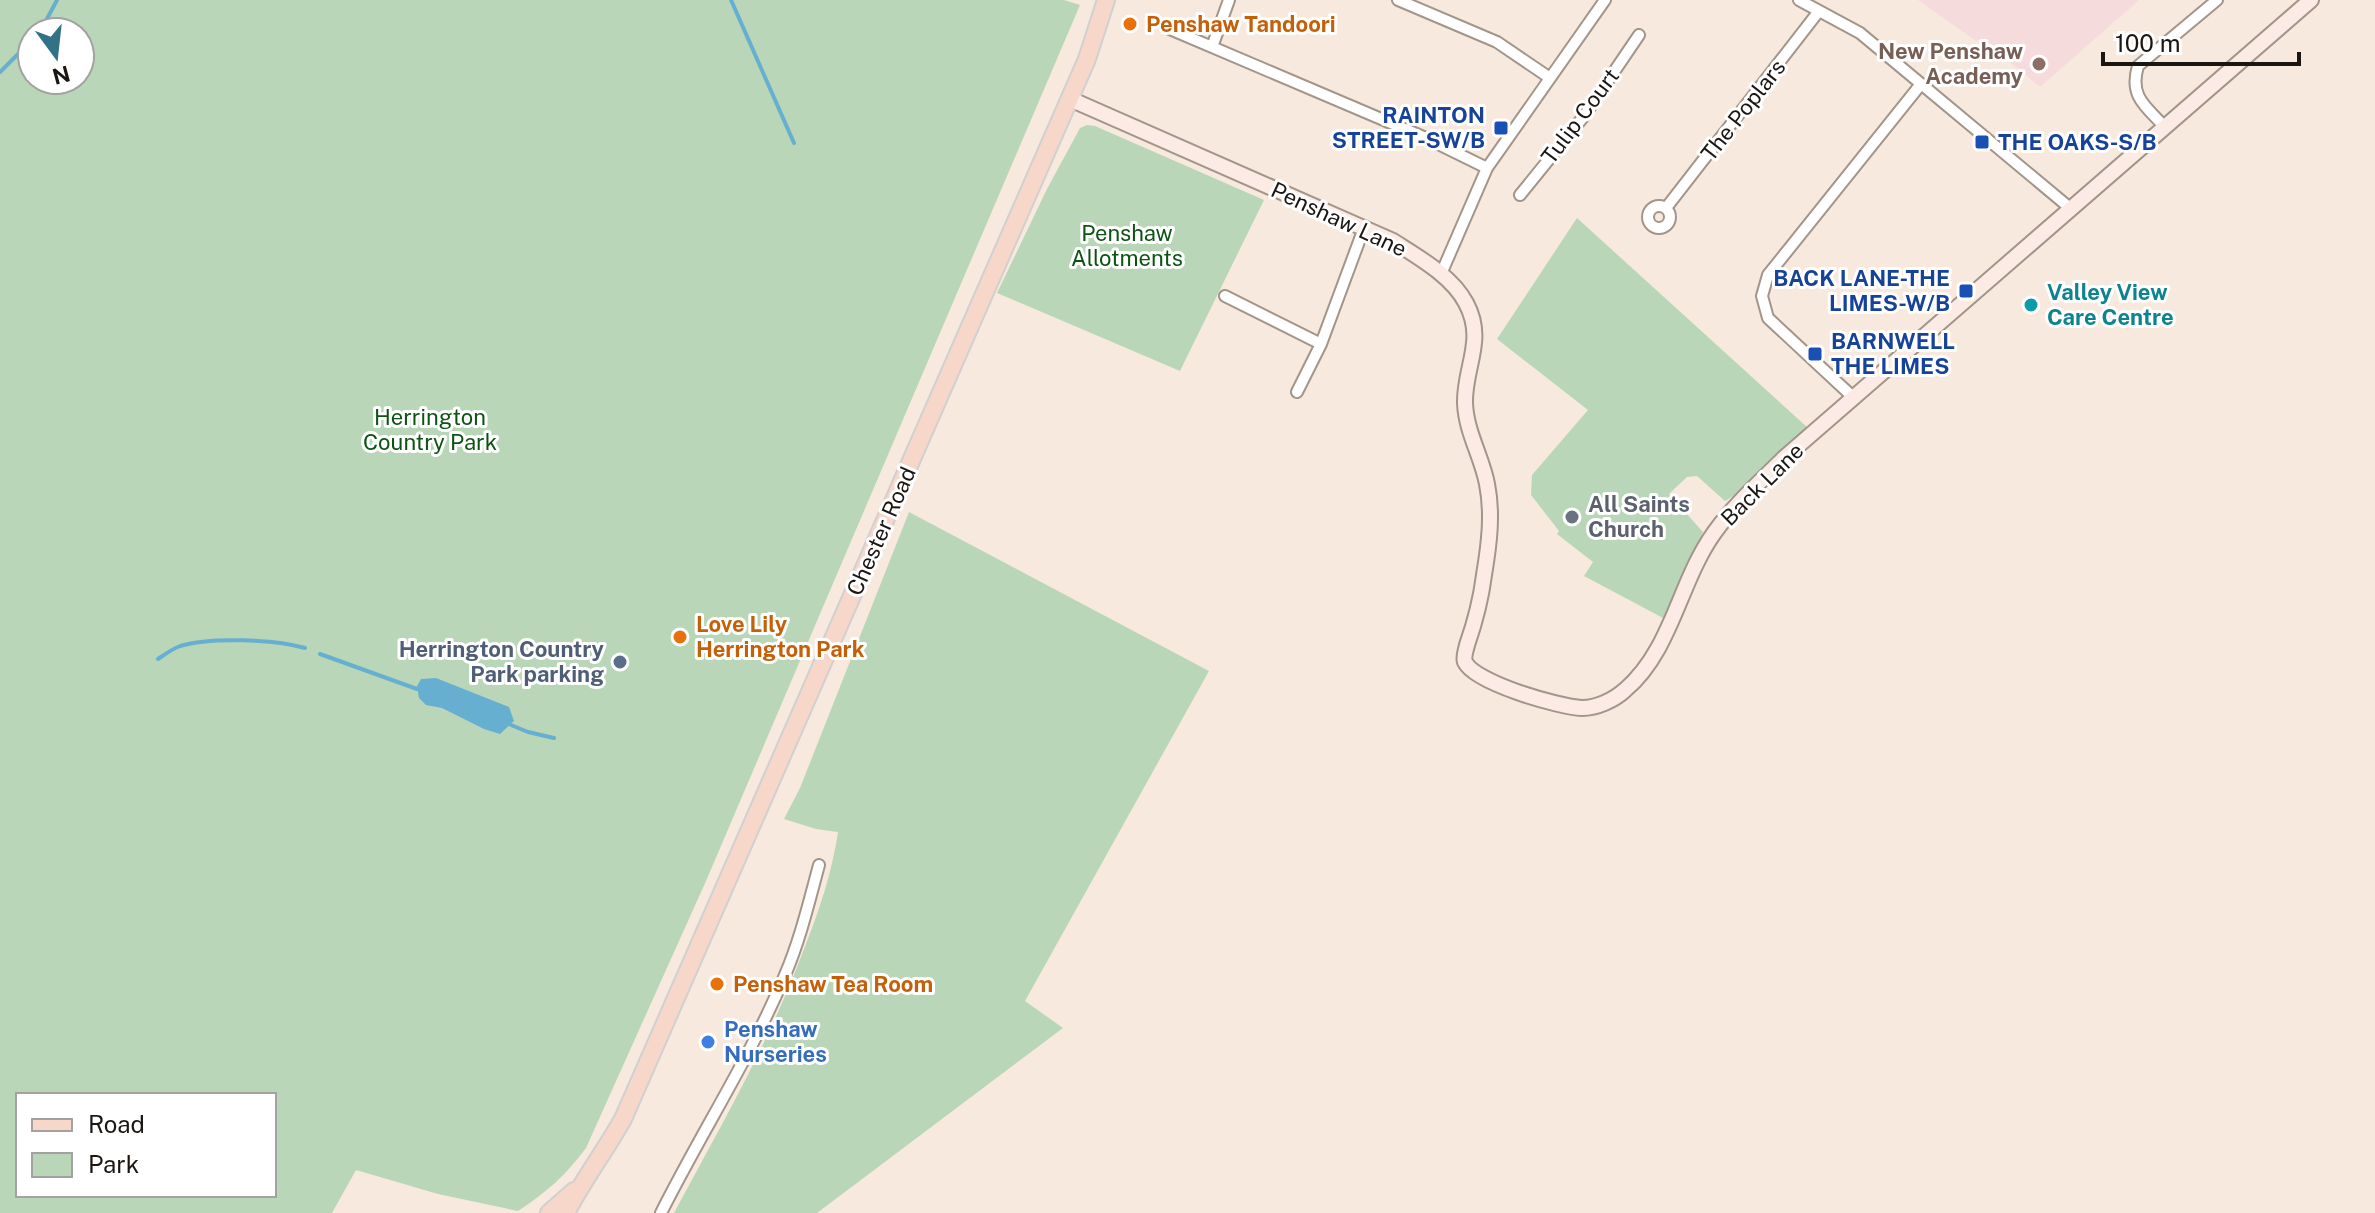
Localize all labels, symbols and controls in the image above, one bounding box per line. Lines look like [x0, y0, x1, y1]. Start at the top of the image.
place label: Penshaw Tandoori [1146, 11, 1336, 37]
marker: Penshaw Tandoori [1121, 15, 1139, 33]
north arrow [16, 16, 96, 96]
scale bar [2103, 16, 2299, 66]
text: 100 m [2115, 29, 2181, 57]
place label: New Penshaw Academy [1878, 38, 2024, 89]
street label: The Poplars [1695, 54, 1791, 166]
marker: New Penshaw Academy [2030, 55, 2048, 73]
text: N [49, 61, 73, 90]
street label: Tulip Court [1536, 63, 1624, 169]
place label: RAINTON STREET-SW/B [1332, 102, 1485, 153]
marker: RAINTON STREET-SW/B [1492, 119, 1510, 137]
place label: THE OAKS-S/B [1998, 129, 2157, 155]
marker: THE OAKS-S/B [1973, 133, 1991, 151]
street label: Penshaw Lane [1267, 176, 1411, 262]
park label: Penshaw Allotments [1071, 220, 1183, 271]
place label: BACK LANE-THE LIMES-W/B [1773, 265, 1950, 316]
place label: Valley View Care Centre [2047, 279, 2174, 330]
marker: BACK LANE-THE LIMES-W/B [1957, 282, 1975, 300]
marker: Valley View Care Centre [2022, 296, 2040, 314]
place label: BARNWELL THE LIMES [1831, 328, 1955, 379]
marker: BARNWELL THE LIMES [1806, 345, 1824, 363]
park label: Herrington Country Park [363, 404, 497, 455]
street label: Back Lane [1715, 437, 1809, 531]
street label: Chester Road [841, 463, 921, 599]
place label: All Saints Church [1588, 491, 1690, 542]
marker: All Saints Church [1563, 508, 1581, 526]
place label: Love Lily Herrington Park [696, 611, 865, 662]
marker: Love Lily Herrington Park [671, 628, 689, 646]
place label: Herrington Country Park parking [399, 636, 605, 687]
marker: Herrington Country Park parking [611, 653, 629, 671]
place label: Penshaw Tea Room [733, 971, 933, 997]
marker: Penshaw Tea Room [708, 975, 726, 993]
place label: Penshaw Nurseries [724, 1016, 827, 1067]
marker: Penshaw Nurseries [699, 1033, 717, 1051]
legend [16, 1093, 276, 1197]
text: Road [88, 1110, 145, 1138]
text: Park [88, 1150, 139, 1178]

